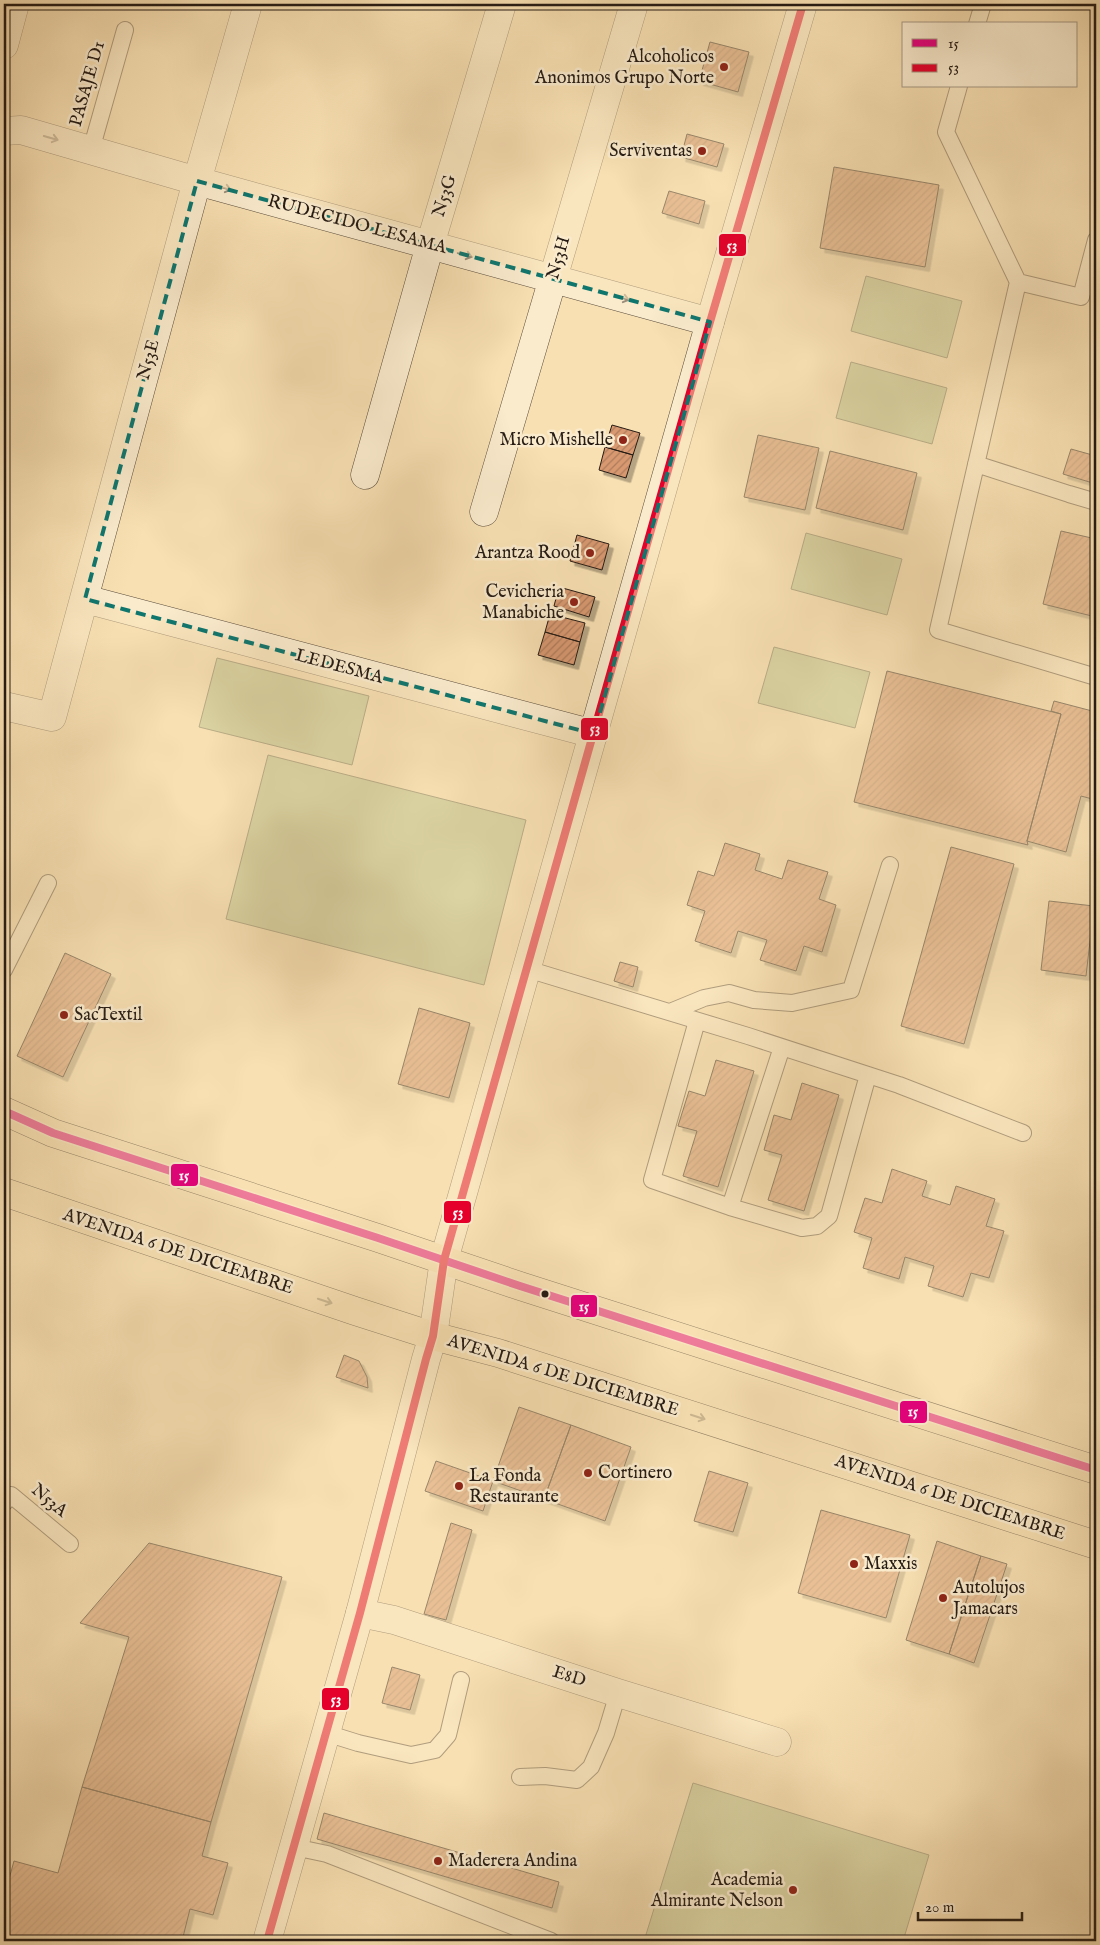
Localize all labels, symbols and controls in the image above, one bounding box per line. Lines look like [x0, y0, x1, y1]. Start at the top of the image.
legend [902, 22, 1078, 88]
text: 15 [948, 34, 960, 53]
street label: PASAJE D1 [65, 39, 111, 129]
place label: Alcoholicos Anonimos Grupo Norte [534, 46, 714, 90]
text: 53 [948, 58, 959, 77]
marker: Alcoholicos Anonimos Grupo Norte [718, 61, 730, 73]
one-way arrow [43, 134, 59, 144]
place label: Serviventas [609, 140, 692, 163]
marker: Serviventas [696, 145, 708, 157]
street label: N53G [428, 171, 463, 220]
one-way arrow [216, 184, 232, 193]
street label: RUDECIDO LESAMA [265, 190, 450, 260]
line badge: 53 [718, 233, 747, 257]
street label: N53H [542, 234, 576, 282]
text: 53 [727, 237, 737, 255]
one-way arrow [457, 250, 473, 260]
one-way arrow [613, 294, 629, 303]
street label: N53E [133, 337, 165, 383]
place label: Micro Mishelle [499, 429, 613, 452]
marker: Micro Mishelle [617, 434, 629, 446]
place label: Arantza Rood [474, 542, 580, 565]
marker: Arantza Rood [584, 547, 596, 559]
place label: Cevicheria Manabiche [482, 581, 564, 625]
marker: Cevicheria Manabiche [568, 596, 580, 608]
street label: LEDESMA [292, 644, 386, 690]
line badge: 53 [580, 717, 609, 741]
text: 53 [590, 720, 600, 738]
place label: SacTextil [74, 1004, 143, 1027]
marker: SacTextil [58, 1009, 70, 1021]
line badge: 15 [170, 1163, 199, 1187]
text: 15 [179, 1167, 189, 1185]
line badge: 53 [443, 1200, 472, 1224]
street label: AVENIDA 6 DE DICIEMBRE [59, 1204, 296, 1300]
text: 53 [453, 1204, 463, 1222]
unlabelled marker [540, 1289, 550, 1299]
line badge: 15 [570, 1294, 598, 1318]
one-way arrow [317, 1297, 332, 1306]
text: 15 [579, 1298, 589, 1316]
street label: AVENIDA 6 DE DICIEMBRE [443, 1329, 682, 1422]
line badge: 15 [899, 1400, 928, 1424]
text: 15 [908, 1403, 918, 1421]
one-way arrow [689, 1413, 705, 1422]
street label: AVENIDA 6 DE DICIEMBRE [831, 1450, 1068, 1546]
place label: Cortinero [598, 1462, 673, 1485]
place label: La Fonda Restaurante [469, 1465, 559, 1509]
marker: Cortinero [582, 1467, 594, 1479]
street label: N53A [26, 1479, 73, 1524]
marker: La Fonda Restaurante [453, 1480, 465, 1492]
place label: Maxxis [864, 1553, 917, 1576]
marker: Maxxis [848, 1558, 860, 1570]
place label: Autolujos Jamacars [951, 1577, 1025, 1621]
marker: Autolujos Jamacars [937, 1592, 949, 1604]
street label: E8D [549, 1661, 589, 1693]
line badge: 53 [321, 1687, 350, 1711]
text: 53 [331, 1691, 341, 1709]
place label: Maderera Andina [448, 1850, 578, 1873]
marker: Maderera Andina [432, 1855, 444, 1867]
place label: Academia Almirante Nelson [650, 1869, 783, 1913]
marker: Academia Almirante Nelson [787, 1884, 799, 1896]
scale bar [918, 1890, 1021, 1922]
text: 20 m [925, 1898, 955, 1917]

